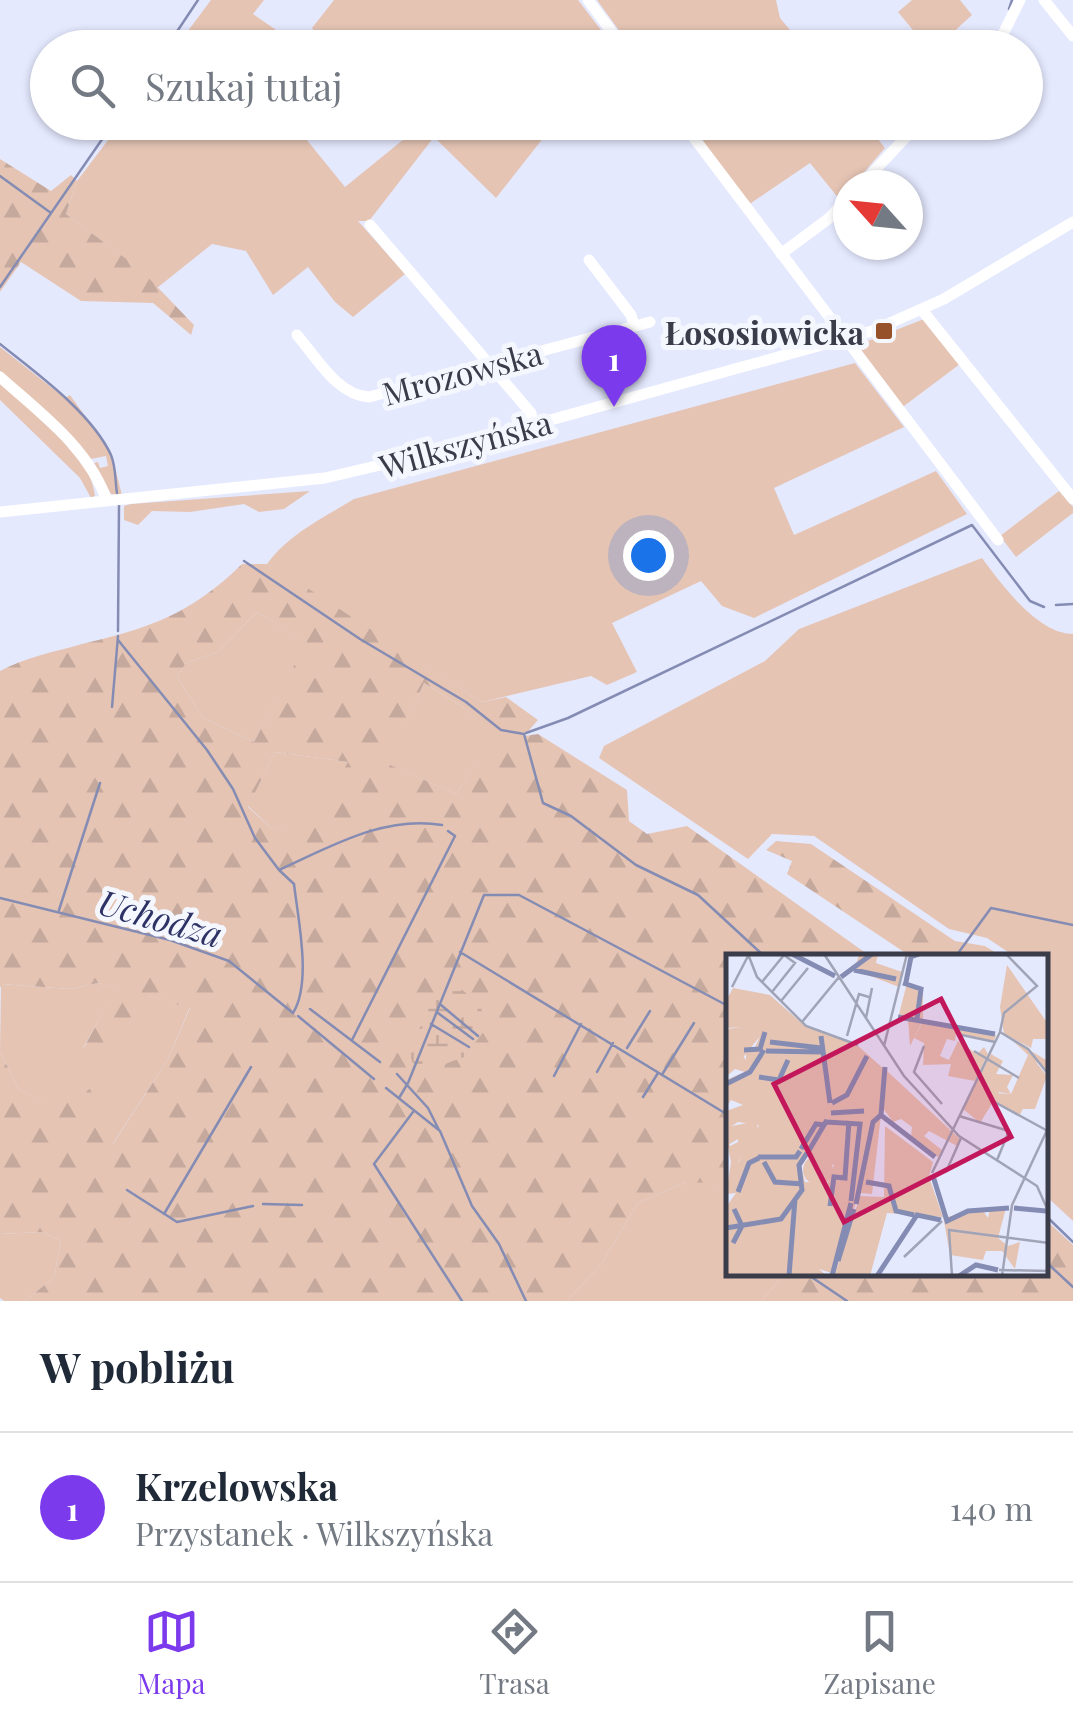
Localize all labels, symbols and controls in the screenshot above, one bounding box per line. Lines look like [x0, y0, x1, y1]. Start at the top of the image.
search box [30, 30, 1043, 140]
icon: search [65, 58, 120, 113]
text: Szukaj tutaj [145, 60, 342, 111]
north arrow [833, 170, 923, 260]
place label: Łososiowicka [665, 310, 864, 353]
marker: Łososiowicka [873, 320, 895, 342]
pin: 1 [582, 324, 646, 407]
street label: Mrozowska [377, 330, 547, 414]
street label: Wilkszyńska [373, 399, 556, 487]
your location [623, 530, 674, 581]
water label: Uchodza [94, 877, 228, 957]
inset map [726, 954, 1048, 1276]
text: W pobliżu [40, 1338, 235, 1394]
text: Krzelowska [135, 1460, 338, 1511]
text: 1 [66, 1486, 79, 1529]
text: 140 m [950, 1486, 1033, 1529]
text: Przystanek · Wilkszyńska [135, 1511, 493, 1554]
tab: Mapa [137, 1604, 205, 1701]
tab: Trasa [479, 1604, 550, 1701]
tab: Zapisane [824, 1604, 936, 1701]

